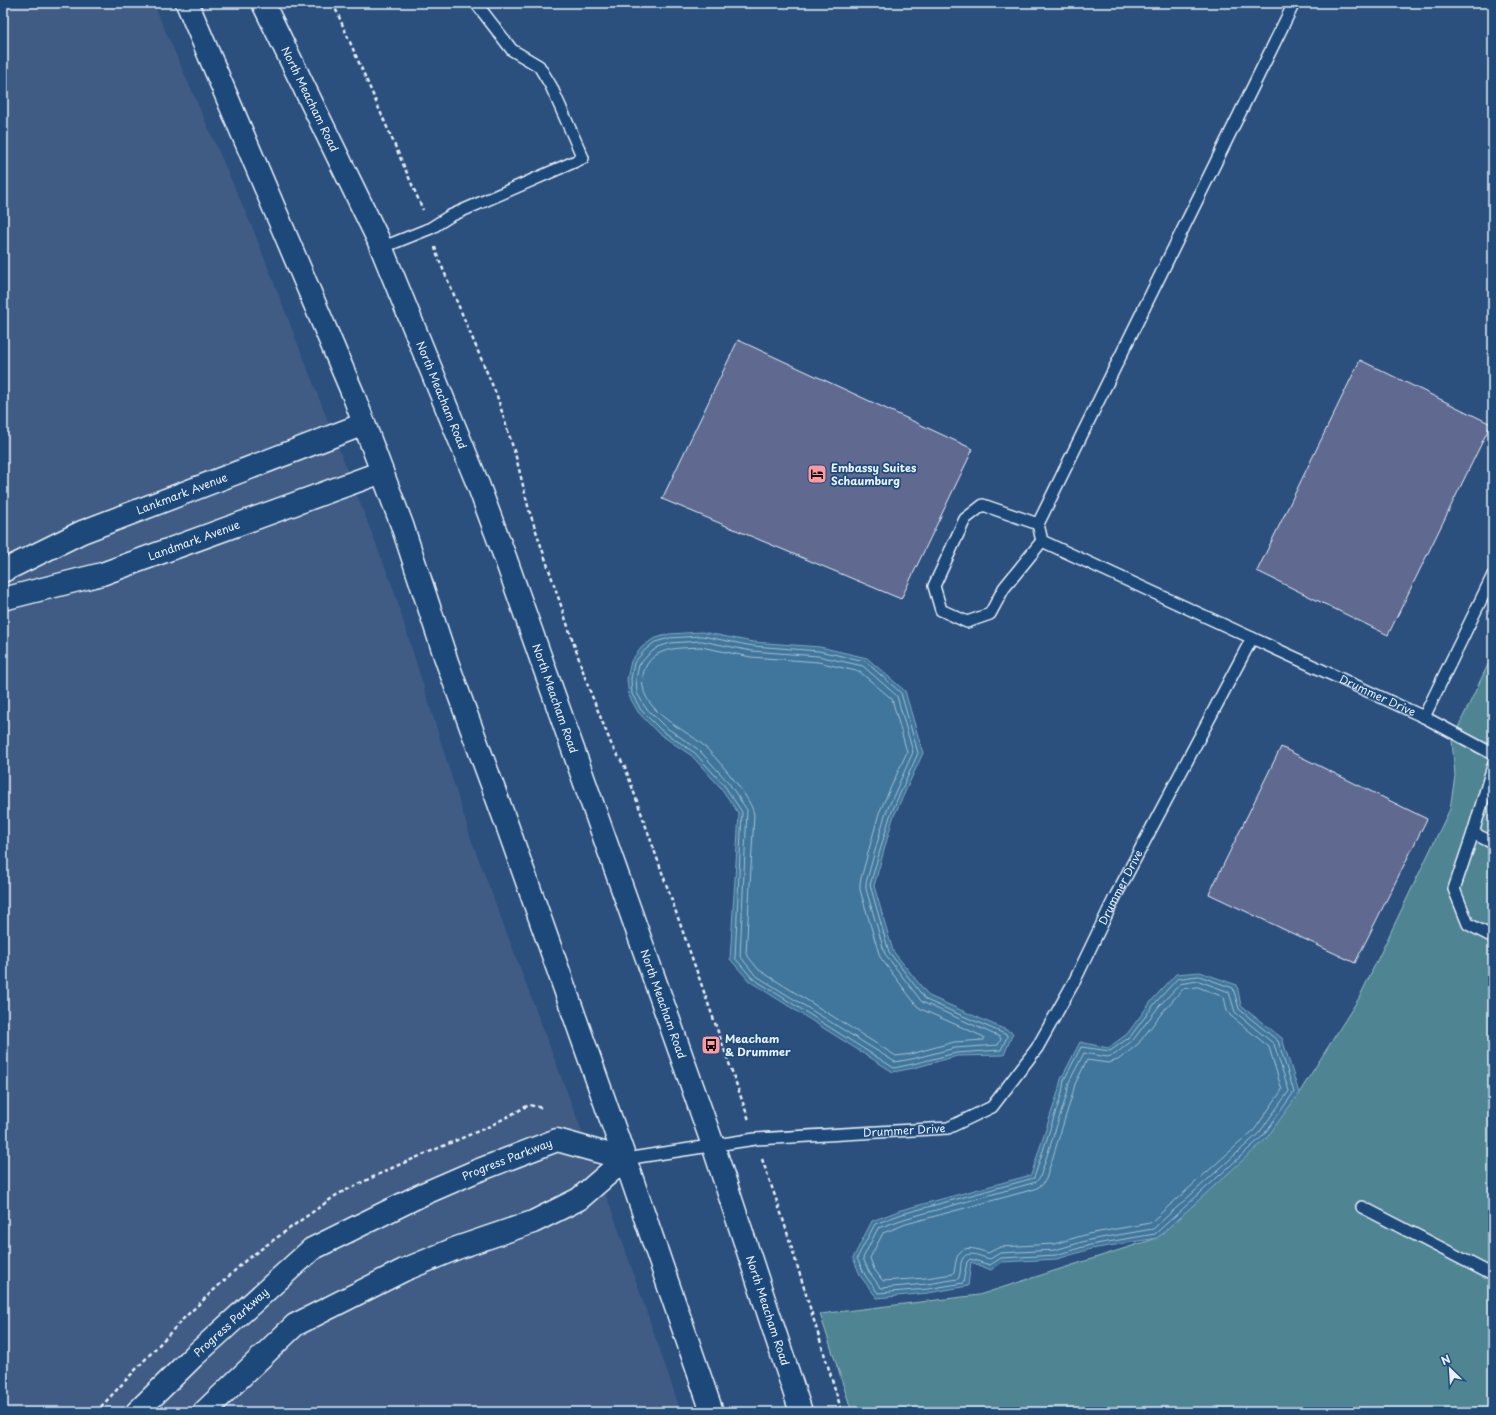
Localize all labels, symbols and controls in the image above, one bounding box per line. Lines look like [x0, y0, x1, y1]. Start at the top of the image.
street label: North Meacham Road [277, 44, 343, 154]
street label: North Meacham Road [412, 338, 472, 451]
place label: Embassy Suites Schaumburg [831, 459, 917, 489]
hotel icon: Embassy Suites Schaumburg [806, 463, 828, 485]
street label: Lankmark Avenue [134, 468, 230, 518]
street label: Landmark Avenue [146, 516, 242, 565]
street label: North Meacham Road [528, 641, 583, 755]
street label: Drummer Drive [1337, 670, 1419, 720]
street label: Drummer Drive [1094, 846, 1147, 928]
street label: North Meacham Road [636, 947, 691, 1061]
place label: Meacham & Drummer [725, 1030, 791, 1060]
bus stop icon: Meacham & Drummer [700, 1034, 722, 1056]
street label: Drummer Drive [863, 1119, 946, 1141]
street label: Progress Parkway [459, 1134, 555, 1184]
street label: North Meacham Road [742, 1253, 794, 1368]
street label: Progress Parkway [190, 1284, 272, 1360]
north arrow [1430, 1349, 1470, 1389]
text: N [1438, 1350, 1453, 1369]

